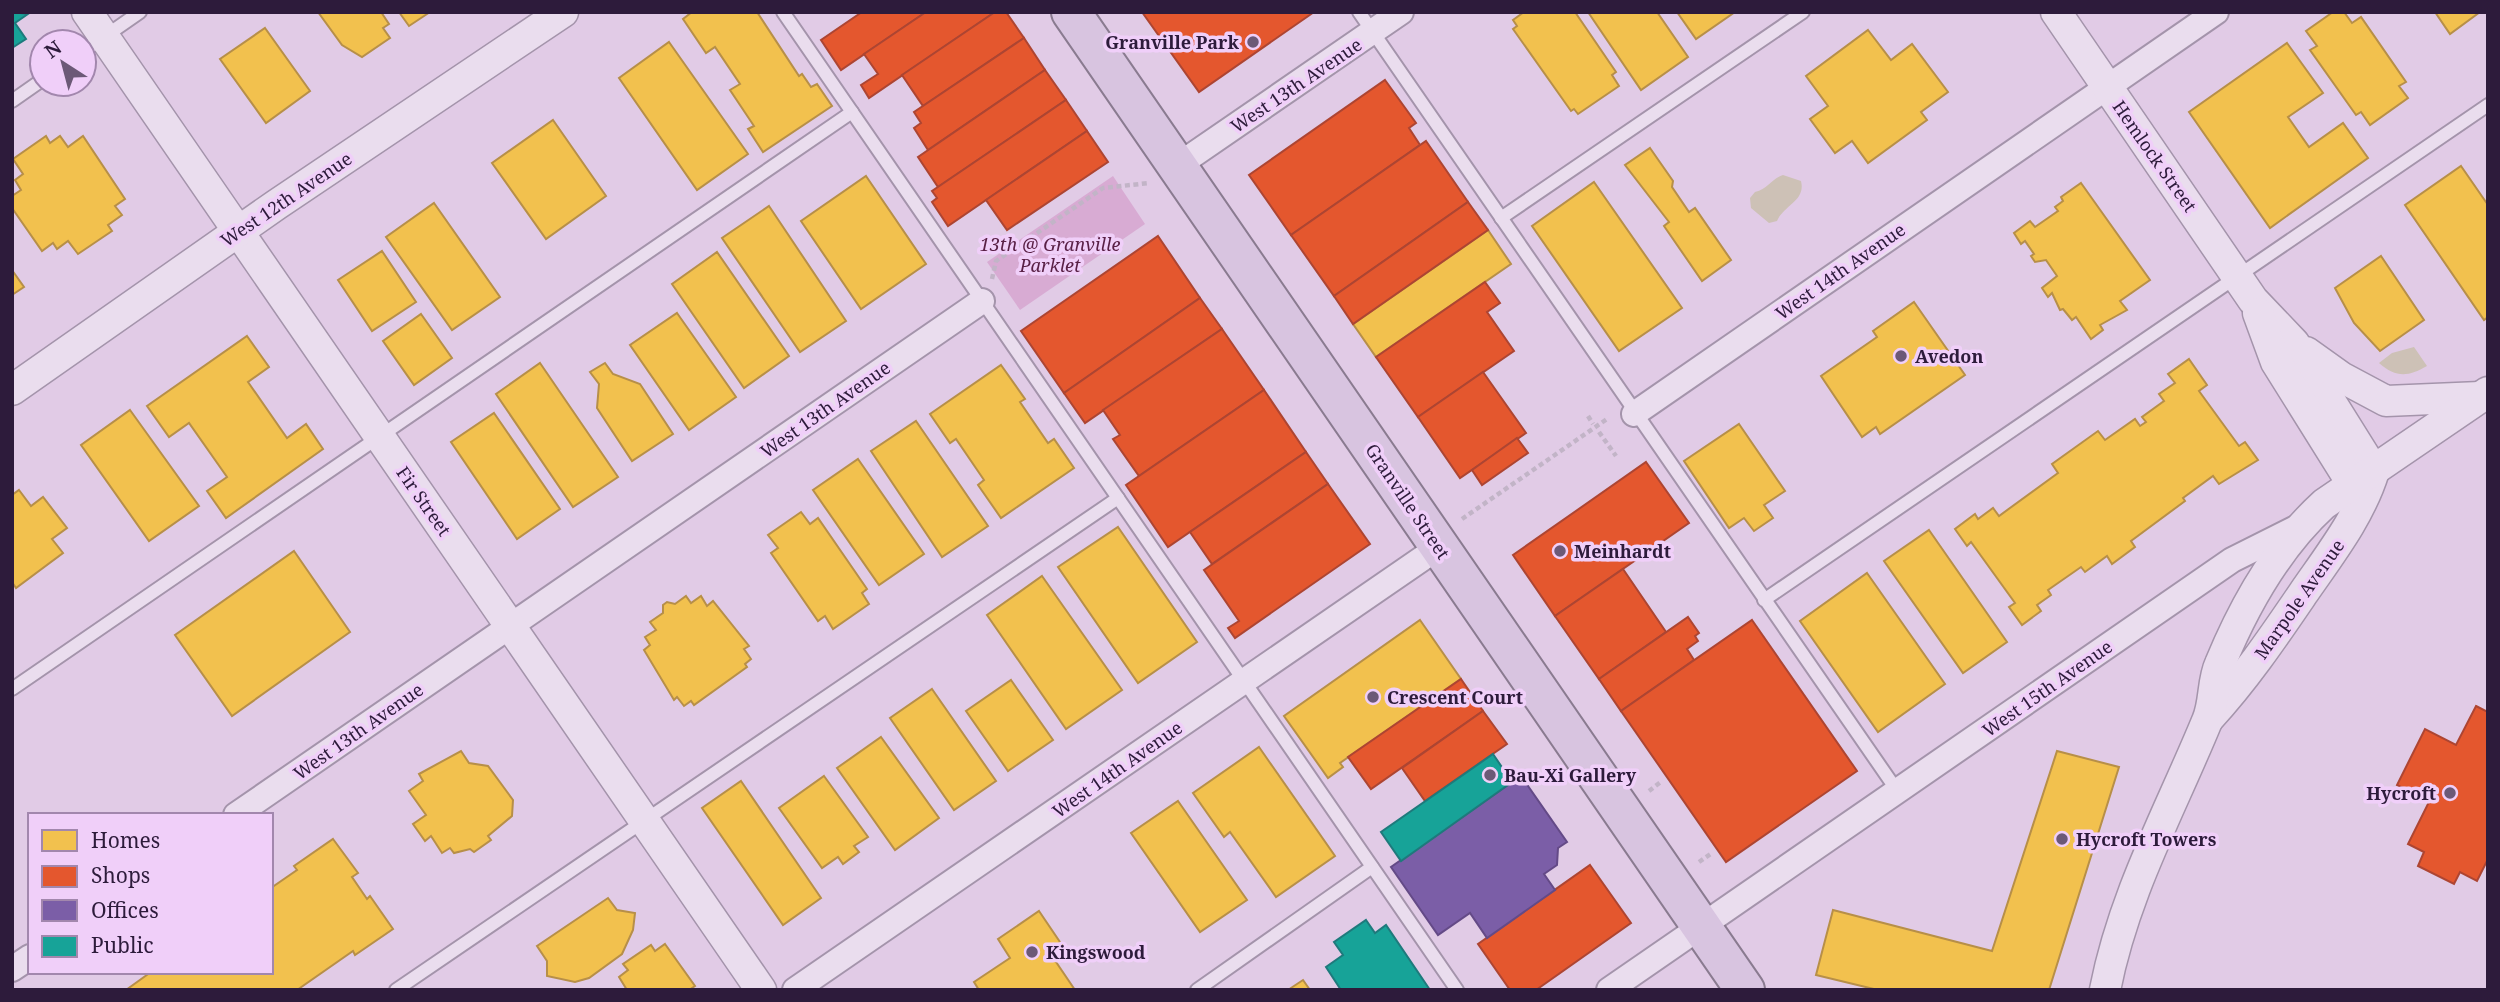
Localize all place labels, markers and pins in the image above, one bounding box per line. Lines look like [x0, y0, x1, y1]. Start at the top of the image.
place label: Granville Park [1105, 30, 1240, 54]
marker: Granville Park [1245, 34, 1261, 50]
place label: Avedon [1915, 344, 1983, 368]
marker: Avedon [1893, 348, 1909, 364]
place label: Meinhardt [1574, 539, 1671, 563]
marker: Meinhardt [1552, 543, 1568, 559]
place label: Crescent Court [1387, 685, 1523, 709]
marker: Crescent Court [1365, 689, 1381, 705]
place label: Bau-Xi Gallery [1504, 763, 1637, 787]
marker: Bau-Xi Gallery [1482, 767, 1498, 783]
place label: Hycroft [2366, 781, 2436, 805]
marker: Hycroft [2442, 785, 2458, 801]
place label: Hycroft Towers [2076, 827, 2217, 851]
marker: Hycroft Towers [2054, 831, 2070, 847]
place label: Kingswood [1046, 940, 1146, 964]
marker: Kingswood [1024, 944, 1040, 960]

